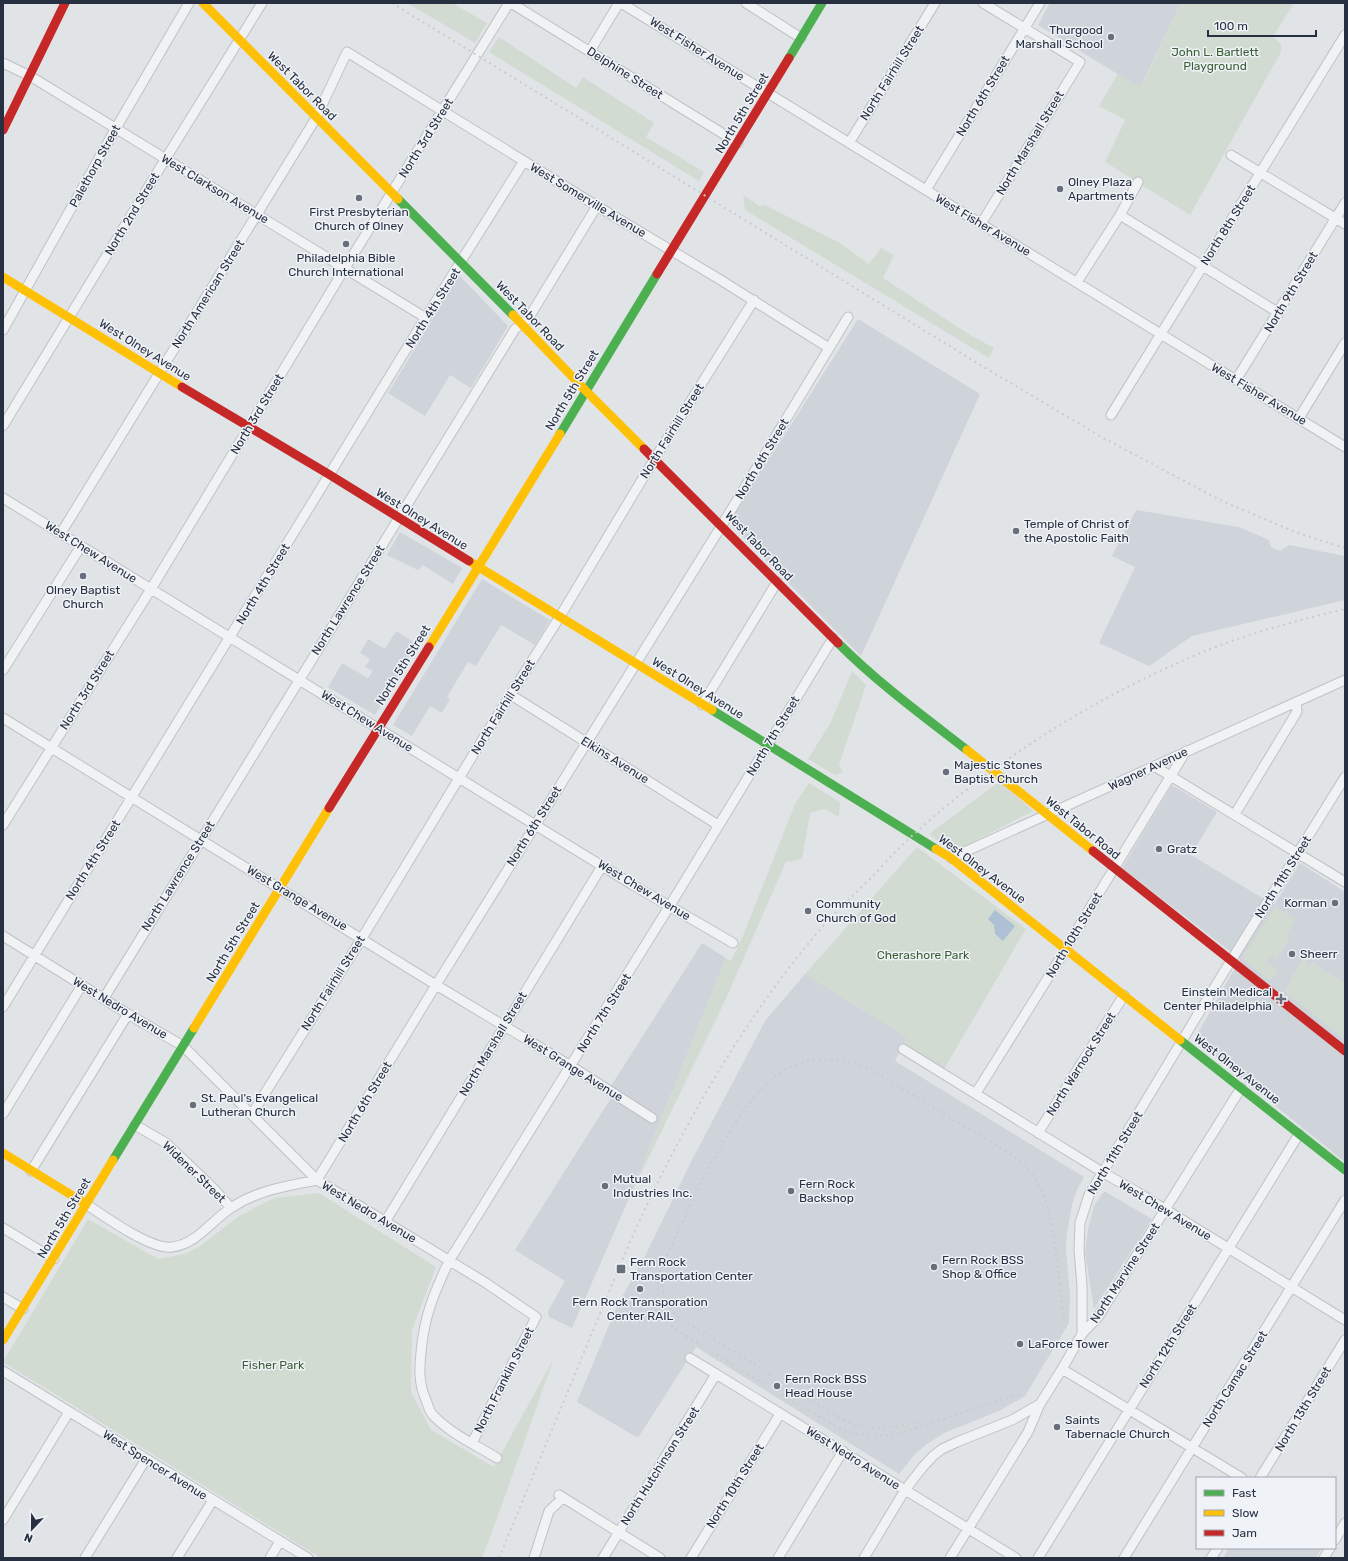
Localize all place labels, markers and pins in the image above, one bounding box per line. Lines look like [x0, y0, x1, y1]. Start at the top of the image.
place label: Thurgood Marshall School [1015, 23, 1103, 51]
marker: Thurgood Marshall School [1106, 32, 1116, 42]
place label: Olney Plaza Apartments [1068, 175, 1134, 203]
marker: Olney Plaza Apartments [1055, 184, 1065, 194]
marker: First Presbyterian Church of Olney [354, 193, 364, 203]
place label: First Presbyterian Church of Olney [309, 205, 409, 233]
marker: Philadelphia Bible Church International [341, 239, 351, 249]
place label: Philadelphia Bible Church International [288, 251, 404, 279]
place label: Temple of Christ of the Apostolic Faith [1024, 517, 1129, 545]
marker: Temple of Christ of the Apostolic Faith [1011, 526, 1021, 536]
marker: Olney Baptist Church [78, 571, 88, 581]
place label: Olney Baptist Church [46, 583, 120, 611]
place label: Majestic Stones Baptist Church [954, 758, 1042, 786]
marker: Majestic Stones Baptist Church [941, 767, 951, 777]
place label: Gratz [1167, 842, 1197, 856]
marker: Gratz [1154, 844, 1164, 854]
place label: Korman [1284, 896, 1327, 910]
place label: Community Church of God [816, 897, 896, 925]
marker: Korman [1330, 898, 1340, 908]
marker: Community Church of God [803, 906, 813, 916]
place label: Sheerr [1300, 947, 1338, 961]
marker: Sheerr [1287, 949, 1297, 959]
place label: Einstein Medical Center Philadelphia [1163, 985, 1272, 1013]
marker: Einstein Medical Center Philadelphia [1275, 993, 1287, 1005]
place label: St. Paul's Evangelical Lutheran Church [201, 1091, 318, 1119]
marker: St. Paul's Evangelical Lutheran Church [188, 1100, 198, 1110]
place label: Mutual Industries Inc. [613, 1172, 692, 1200]
place label: Fern Rock Backshop [799, 1177, 856, 1205]
marker: Mutual Industries Inc. [600, 1181, 610, 1191]
marker: Fern Rock Backshop [786, 1186, 796, 1196]
place label: Fern Rock BSS Shop & Office [942, 1253, 1024, 1281]
place label: Fern Rock Transportation Center [630, 1255, 753, 1283]
marker: Fern Rock BSS Shop & Office [929, 1262, 939, 1272]
marker: Fern Rock Transportation Center [615, 1263, 627, 1275]
marker: Fern Rock Transporation Center RAIL [635, 1284, 645, 1294]
place label: Fern Rock Transporation Center RAIL [572, 1295, 708, 1323]
place label: LaForce Tower [1028, 1337, 1109, 1351]
marker: LaForce Tower [1015, 1339, 1025, 1349]
place label: Fern Rock BSS Head House [785, 1372, 867, 1400]
marker: Fern Rock BSS Head House [772, 1381, 782, 1391]
place label: Saints Tabernacle Church [1065, 1413, 1170, 1441]
marker: Saints Tabernacle Church [1052, 1422, 1062, 1432]

